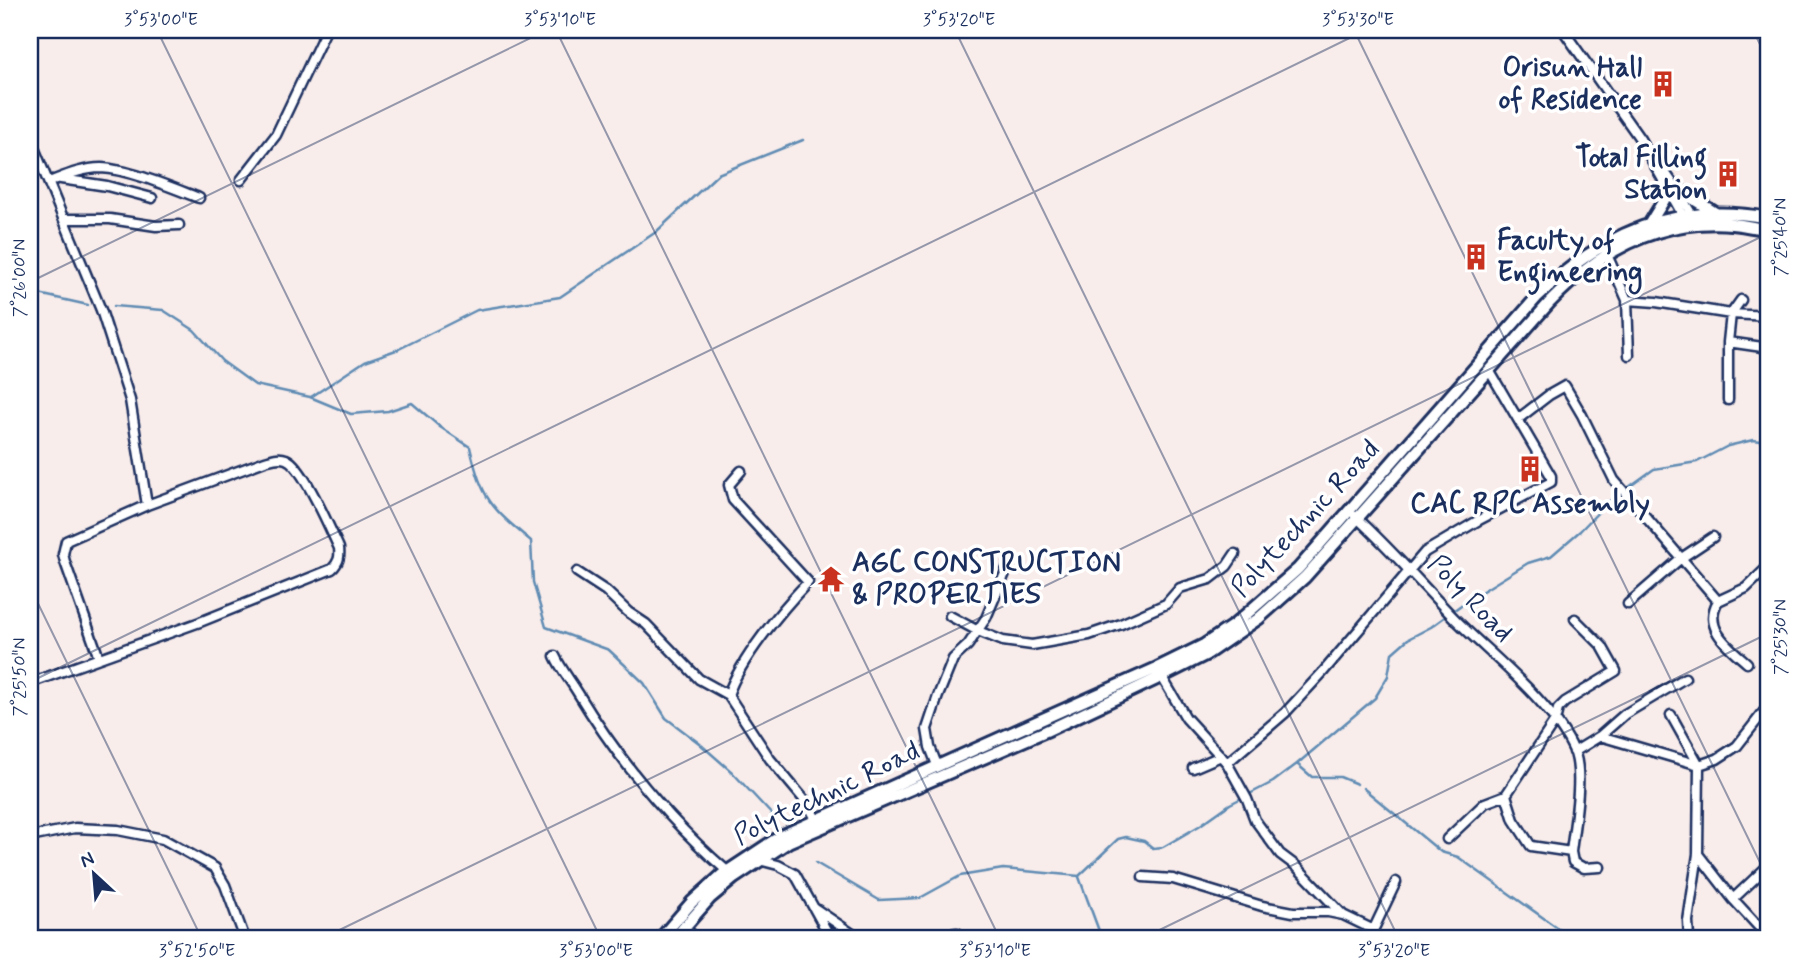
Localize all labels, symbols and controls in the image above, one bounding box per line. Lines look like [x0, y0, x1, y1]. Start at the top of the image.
text: 3°53'00"E [124, 8, 198, 32]
text: 3°53'10"E [524, 8, 596, 32]
text: 3°53'20"E [923, 8, 995, 32]
text: 3°53'30"E [1322, 8, 1394, 32]
place label: Orisun Hall of Residence [1499, 50, 1642, 119]
building icon: Orisun Hall of Residence [1648, 69, 1678, 99]
place label: Total Filling Station [1575, 140, 1707, 209]
building icon: Total Filling Station [1713, 159, 1743, 189]
text: 7°25'40"N [1769, 198, 1793, 276]
place label: Faculty of Engineering [1497, 223, 1643, 295]
text: 7°26'00"N [8, 239, 32, 317]
building icon: Faculty of Engineering [1461, 242, 1491, 272]
street label: Polytechnic Road [1223, 432, 1389, 606]
building icon: CAC RPC Assembly [1515, 454, 1545, 484]
place label: CAC RPC Assembly [1410, 486, 1650, 523]
place label: AGC CONSTRUCTION & PROPERTIES [852, 545, 1121, 614]
street label: Poly Road [1419, 547, 1521, 651]
temple icon: AGC CONSTRUCTION & PROPERTIES [816, 564, 846, 594]
text: 7°25'30"N [1769, 599, 1793, 675]
text: 7°25'50"N [8, 638, 32, 716]
street label: Polytechnic Road [728, 733, 926, 855]
north arrow [60, 839, 130, 909]
text: N [76, 846, 98, 874]
text: 3°52'50"E [159, 939, 235, 963]
text: 3°53'00"E [559, 939, 633, 963]
text: 3°53'10"E [959, 939, 1031, 963]
text: 3°53'20"E [1358, 939, 1430, 963]

